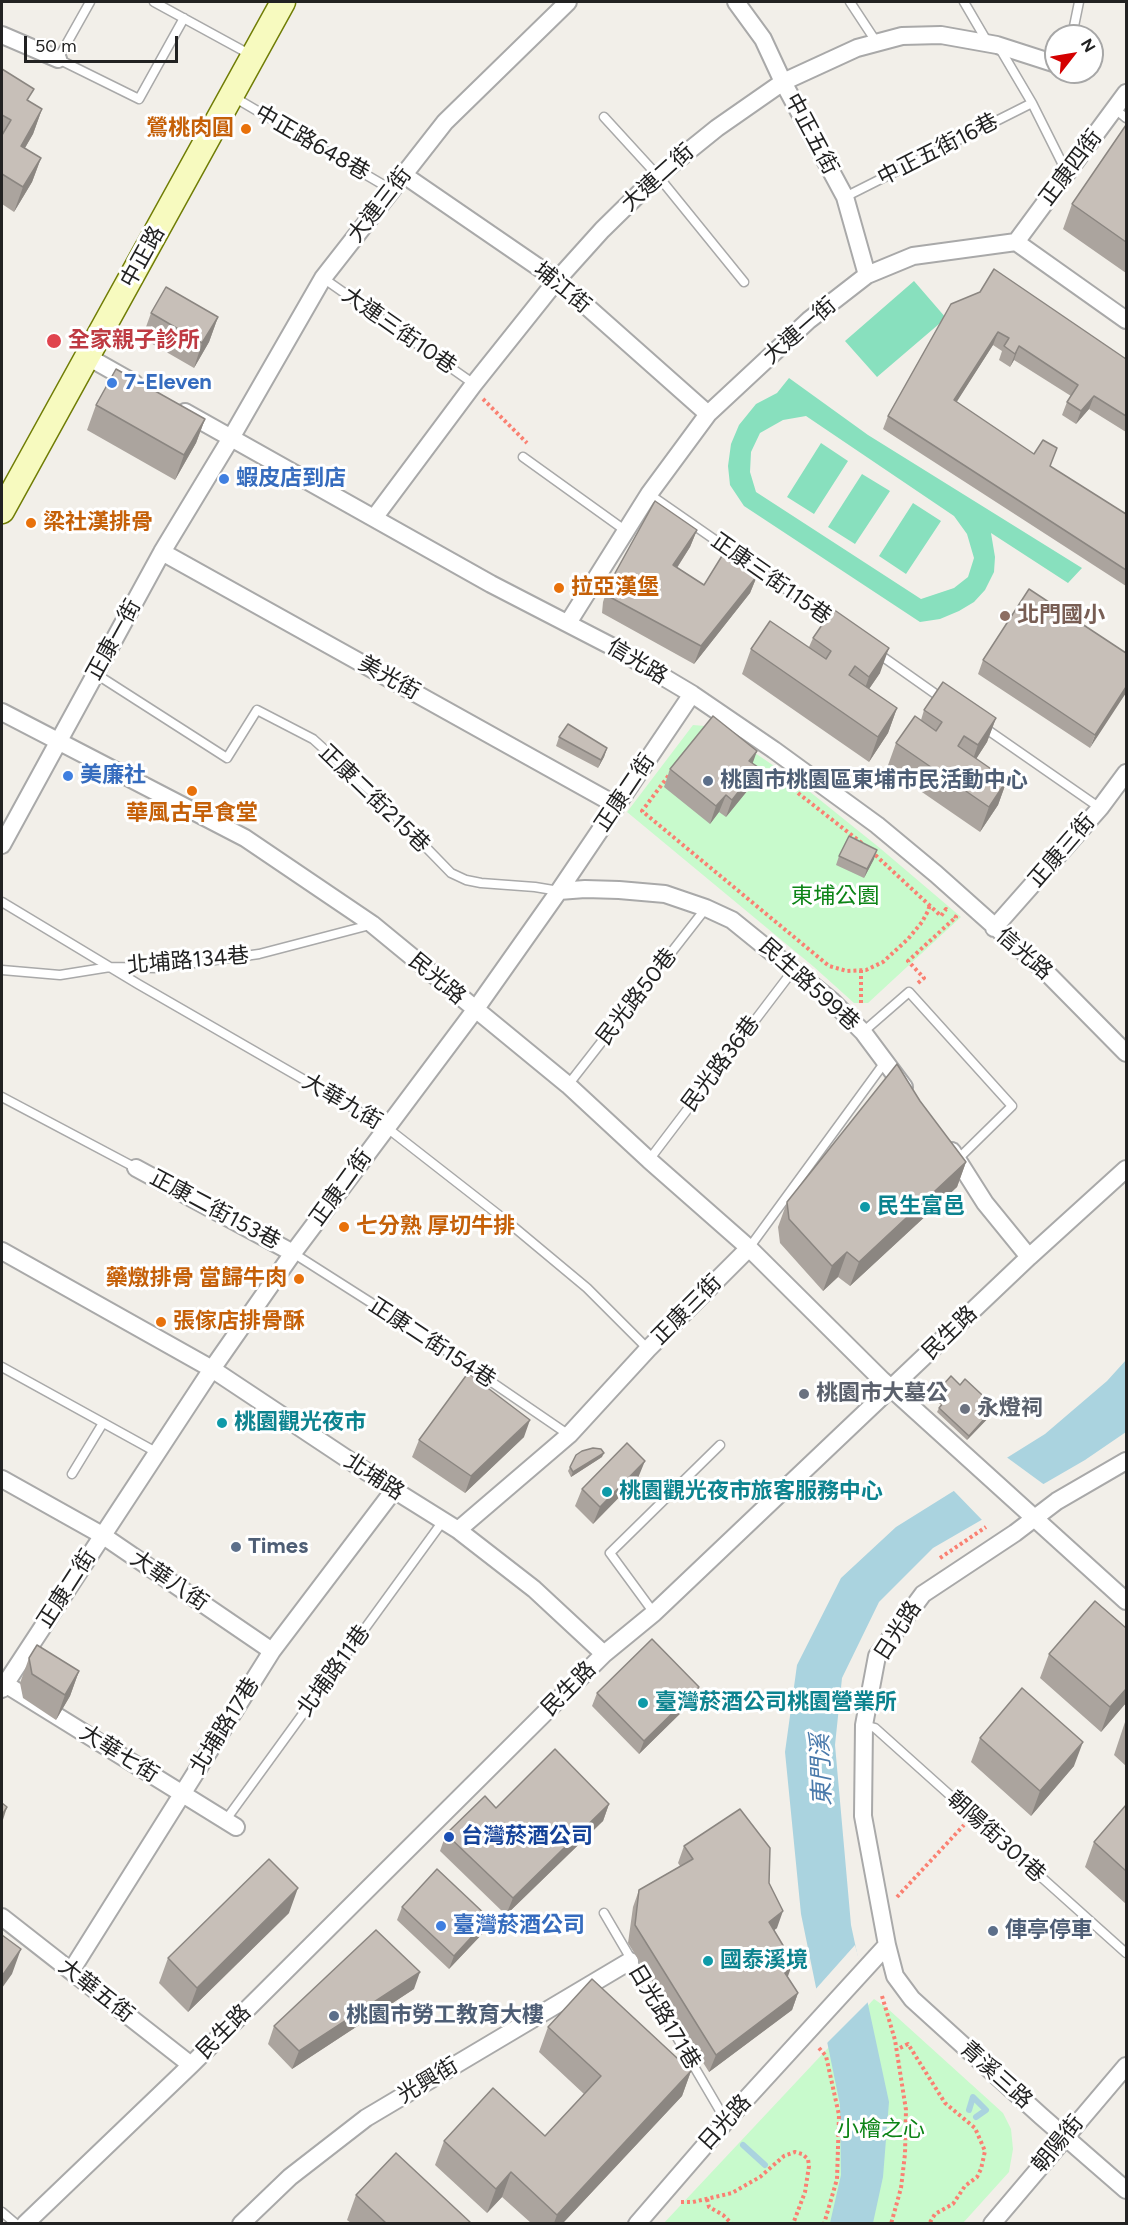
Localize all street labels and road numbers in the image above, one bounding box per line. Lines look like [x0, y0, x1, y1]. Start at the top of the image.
street label: 中正五街 [779, 89, 843, 179]
street label: 中正路648巷 [250, 100, 374, 186]
street label: 中正五街16巷 [873, 108, 1003, 192]
street label: 正康四街 [1034, 125, 1108, 211]
street label: 大連二街 [616, 139, 700, 217]
street label: 大連三街 [343, 162, 417, 248]
street label: 中正路 [115, 222, 171, 292]
street label: 埔江街 [528, 257, 596, 319]
street label: 大連三街10巷 [337, 282, 461, 380]
street label: 大連一街 [758, 292, 842, 370]
street label: 正康三街115巷 [706, 528, 836, 630]
street label: 正康一街 [81, 595, 147, 685]
street label: 信光路 [602, 634, 672, 690]
street label: 美光街 [354, 650, 424, 706]
street label: 正康二街215巷 [313, 739, 435, 859]
street label: 正康二街 [589, 749, 661, 837]
street label: 正康三街 [1023, 809, 1101, 893]
street label: 信光路 [990, 922, 1058, 986]
street label: 民生路599巷 [754, 933, 864, 1037]
street label: 北埔路134巷 [126, 943, 250, 979]
street label: 民光路50巷 [591, 944, 683, 1050]
street label: 民光路 [403, 948, 471, 1010]
street label: 民光路36巷 [677, 1011, 765, 1117]
street label: 大華九街 [297, 1069, 387, 1135]
street label: 正康二街 [304, 1145, 378, 1231]
street label: 正康二街153巷 [145, 1165, 285, 1255]
street label: 正康三街 [647, 1270, 727, 1350]
street label: 正康二街154巷 [364, 1292, 500, 1394]
street label: 民生路 [917, 1301, 983, 1365]
street label: 北埔路 [339, 1448, 409, 1506]
street label: 正康二街 [32, 1545, 102, 1633]
street label: 大華八街 [125, 1545, 213, 1617]
street label: 日光路 [869, 1596, 927, 1666]
street label: 北埔路11巷 [292, 1620, 376, 1722]
street label: 民生路 [536, 1656, 602, 1722]
street label: 北埔路17巷 [185, 1673, 265, 1779]
street label: 大華七街 [75, 1719, 163, 1789]
street label: 朝陽街301巷 [941, 1786, 1051, 1888]
street label: 大華五街 [53, 1954, 139, 2028]
street label: 日光路171巷 [622, 1960, 706, 2074]
street label: 民生路 [191, 1999, 257, 2065]
street label: 青溪三路 [954, 2036, 1038, 2114]
street label: 光興街 [393, 2053, 463, 2109]
street label: 日光路 [693, 2090, 757, 2156]
street label: 朝陽街 [1027, 2110, 1089, 2178]

